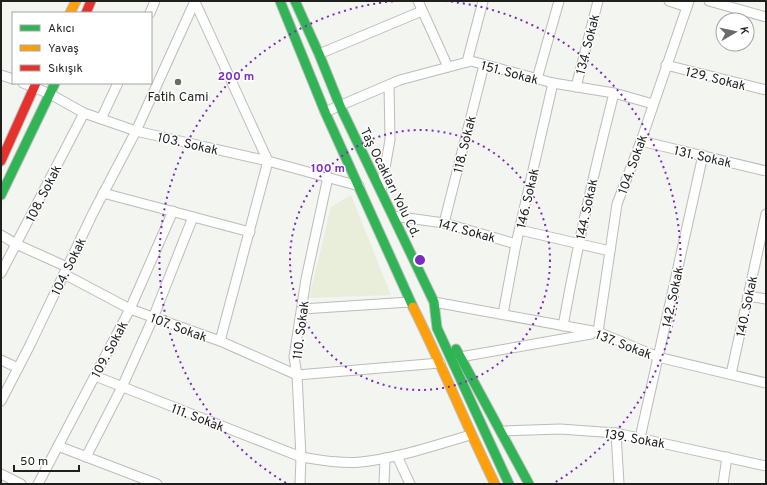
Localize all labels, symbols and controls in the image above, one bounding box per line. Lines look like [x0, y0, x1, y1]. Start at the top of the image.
legend [12, 12, 152, 84]
street label: 134. Sokak [574, 12, 604, 76]
north arrow [715, 12, 755, 52]
text: Akıcı [48, 21, 75, 37]
text: K [736, 26, 751, 36]
text: Yavaş [48, 41, 79, 57]
street label: 151. Sokak [479, 59, 540, 89]
text: Sıkışık [48, 61, 83, 77]
street label: 129. Sokak [684, 65, 747, 95]
text: 200 m [218, 69, 254, 85]
marker: Fatih Cami [173, 77, 183, 87]
place label: Fatih Cami [148, 90, 208, 106]
street label: 118. Sokak [451, 114, 481, 175]
street label: Taş Ocakları Yolu Cd. [356, 125, 423, 241]
street label: 103. Sokak [156, 130, 220, 160]
street label: 104. Sokak [616, 133, 652, 197]
street label: 131. Sokak [672, 144, 733, 172]
text: 100 m [311, 161, 345, 177]
street label: 108. Sokak [24, 162, 66, 225]
street label: 146. Sokak [514, 167, 544, 230]
street label: 144. Sokak [574, 177, 602, 241]
street label: 147. Sokak [436, 217, 497, 247]
street label: 104. Sokak [49, 235, 91, 298]
centre of rings [413, 253, 427, 267]
street label: 142. Sokak [660, 265, 688, 329]
street label: 140. Sokak [734, 274, 762, 338]
street label: 110. Sokak [290, 300, 314, 361]
street label: 107. Sokak [148, 311, 209, 347]
street label: 109. Sokak [89, 319, 132, 381]
street label: 137. Sokak [593, 328, 654, 364]
street label: 111. Sokak [168, 401, 226, 436]
street label: 139. Sokak [603, 427, 666, 453]
scale bar [14, 447, 79, 473]
text: 50 m [20, 454, 48, 470]

